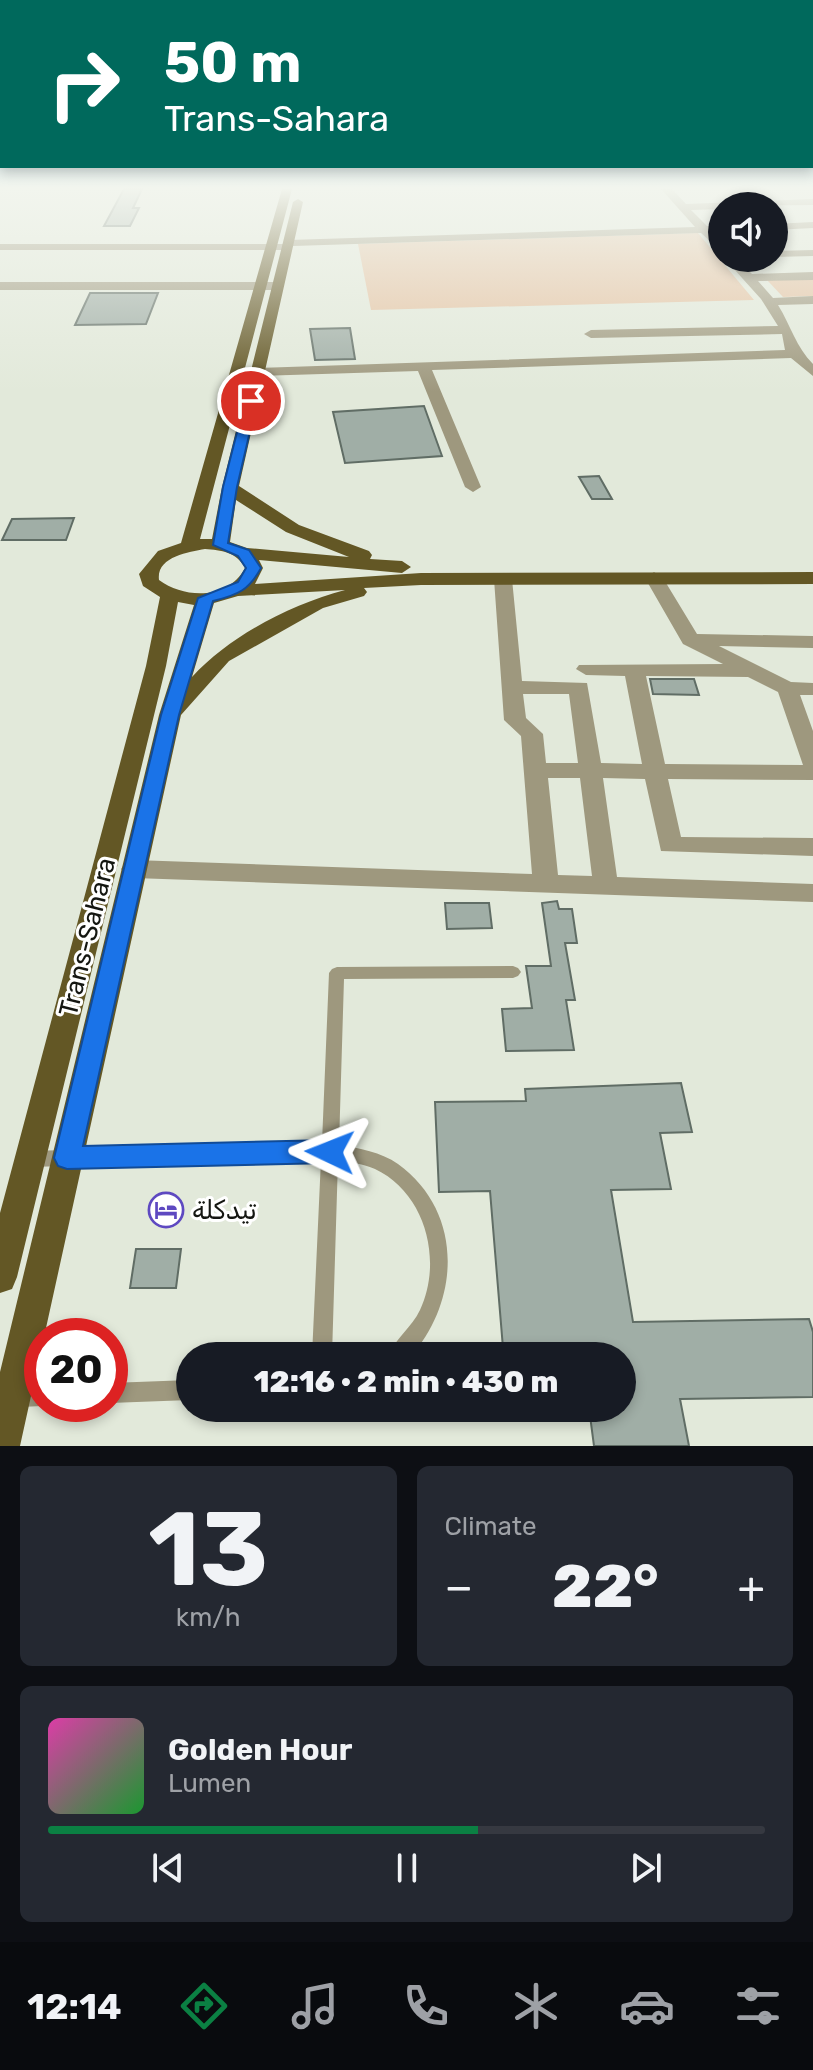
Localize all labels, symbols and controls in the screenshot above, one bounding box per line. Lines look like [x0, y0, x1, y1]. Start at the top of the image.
text: 50 m [164, 30, 301, 96]
icon: right [32, 32, 136, 136]
text: Trans-Sahara [164, 97, 389, 140]
map controls [708, 192, 788, 272]
button: sound [708, 192, 788, 272]
pin [217, 367, 285, 435]
icon: arrive [229, 379, 273, 423]
street label: Trans-Sahara [53, 854, 122, 1020]
position arrow [288, 1110, 372, 1194]
hotel icon: تيدكلة [147, 1191, 185, 1229]
place label: تيدكلة [192, 1195, 257, 1226]
speed limit sign: 20 [24, 1318, 128, 1422]
text: 12:16 · 2 min · 430 m [254, 1364, 558, 1400]
text: 13 [148, 1488, 268, 1611]
text: Climate [445, 1511, 537, 1542]
text: 22° [552, 1551, 659, 1622]
text: − [445, 1561, 473, 1613]
text: + [738, 1561, 765, 1613]
text: km/h [176, 1602, 241, 1633]
text: Golden Hour [168, 1732, 352, 1768]
text: Lumen [168, 1768, 251, 1799]
icon: previous [146, 1846, 190, 1890]
icon: pause [385, 1846, 429, 1890]
icon: next [624, 1846, 668, 1890]
icon: directions [176, 1978, 232, 2034]
icon: music [287, 1978, 343, 2034]
icon: phone [398, 1978, 454, 2034]
icon: climate [508, 1978, 564, 2034]
icon: car [619, 1978, 675, 2034]
icon: filters [730, 1978, 786, 2034]
text: 12:14 [27, 1985, 122, 2028]

